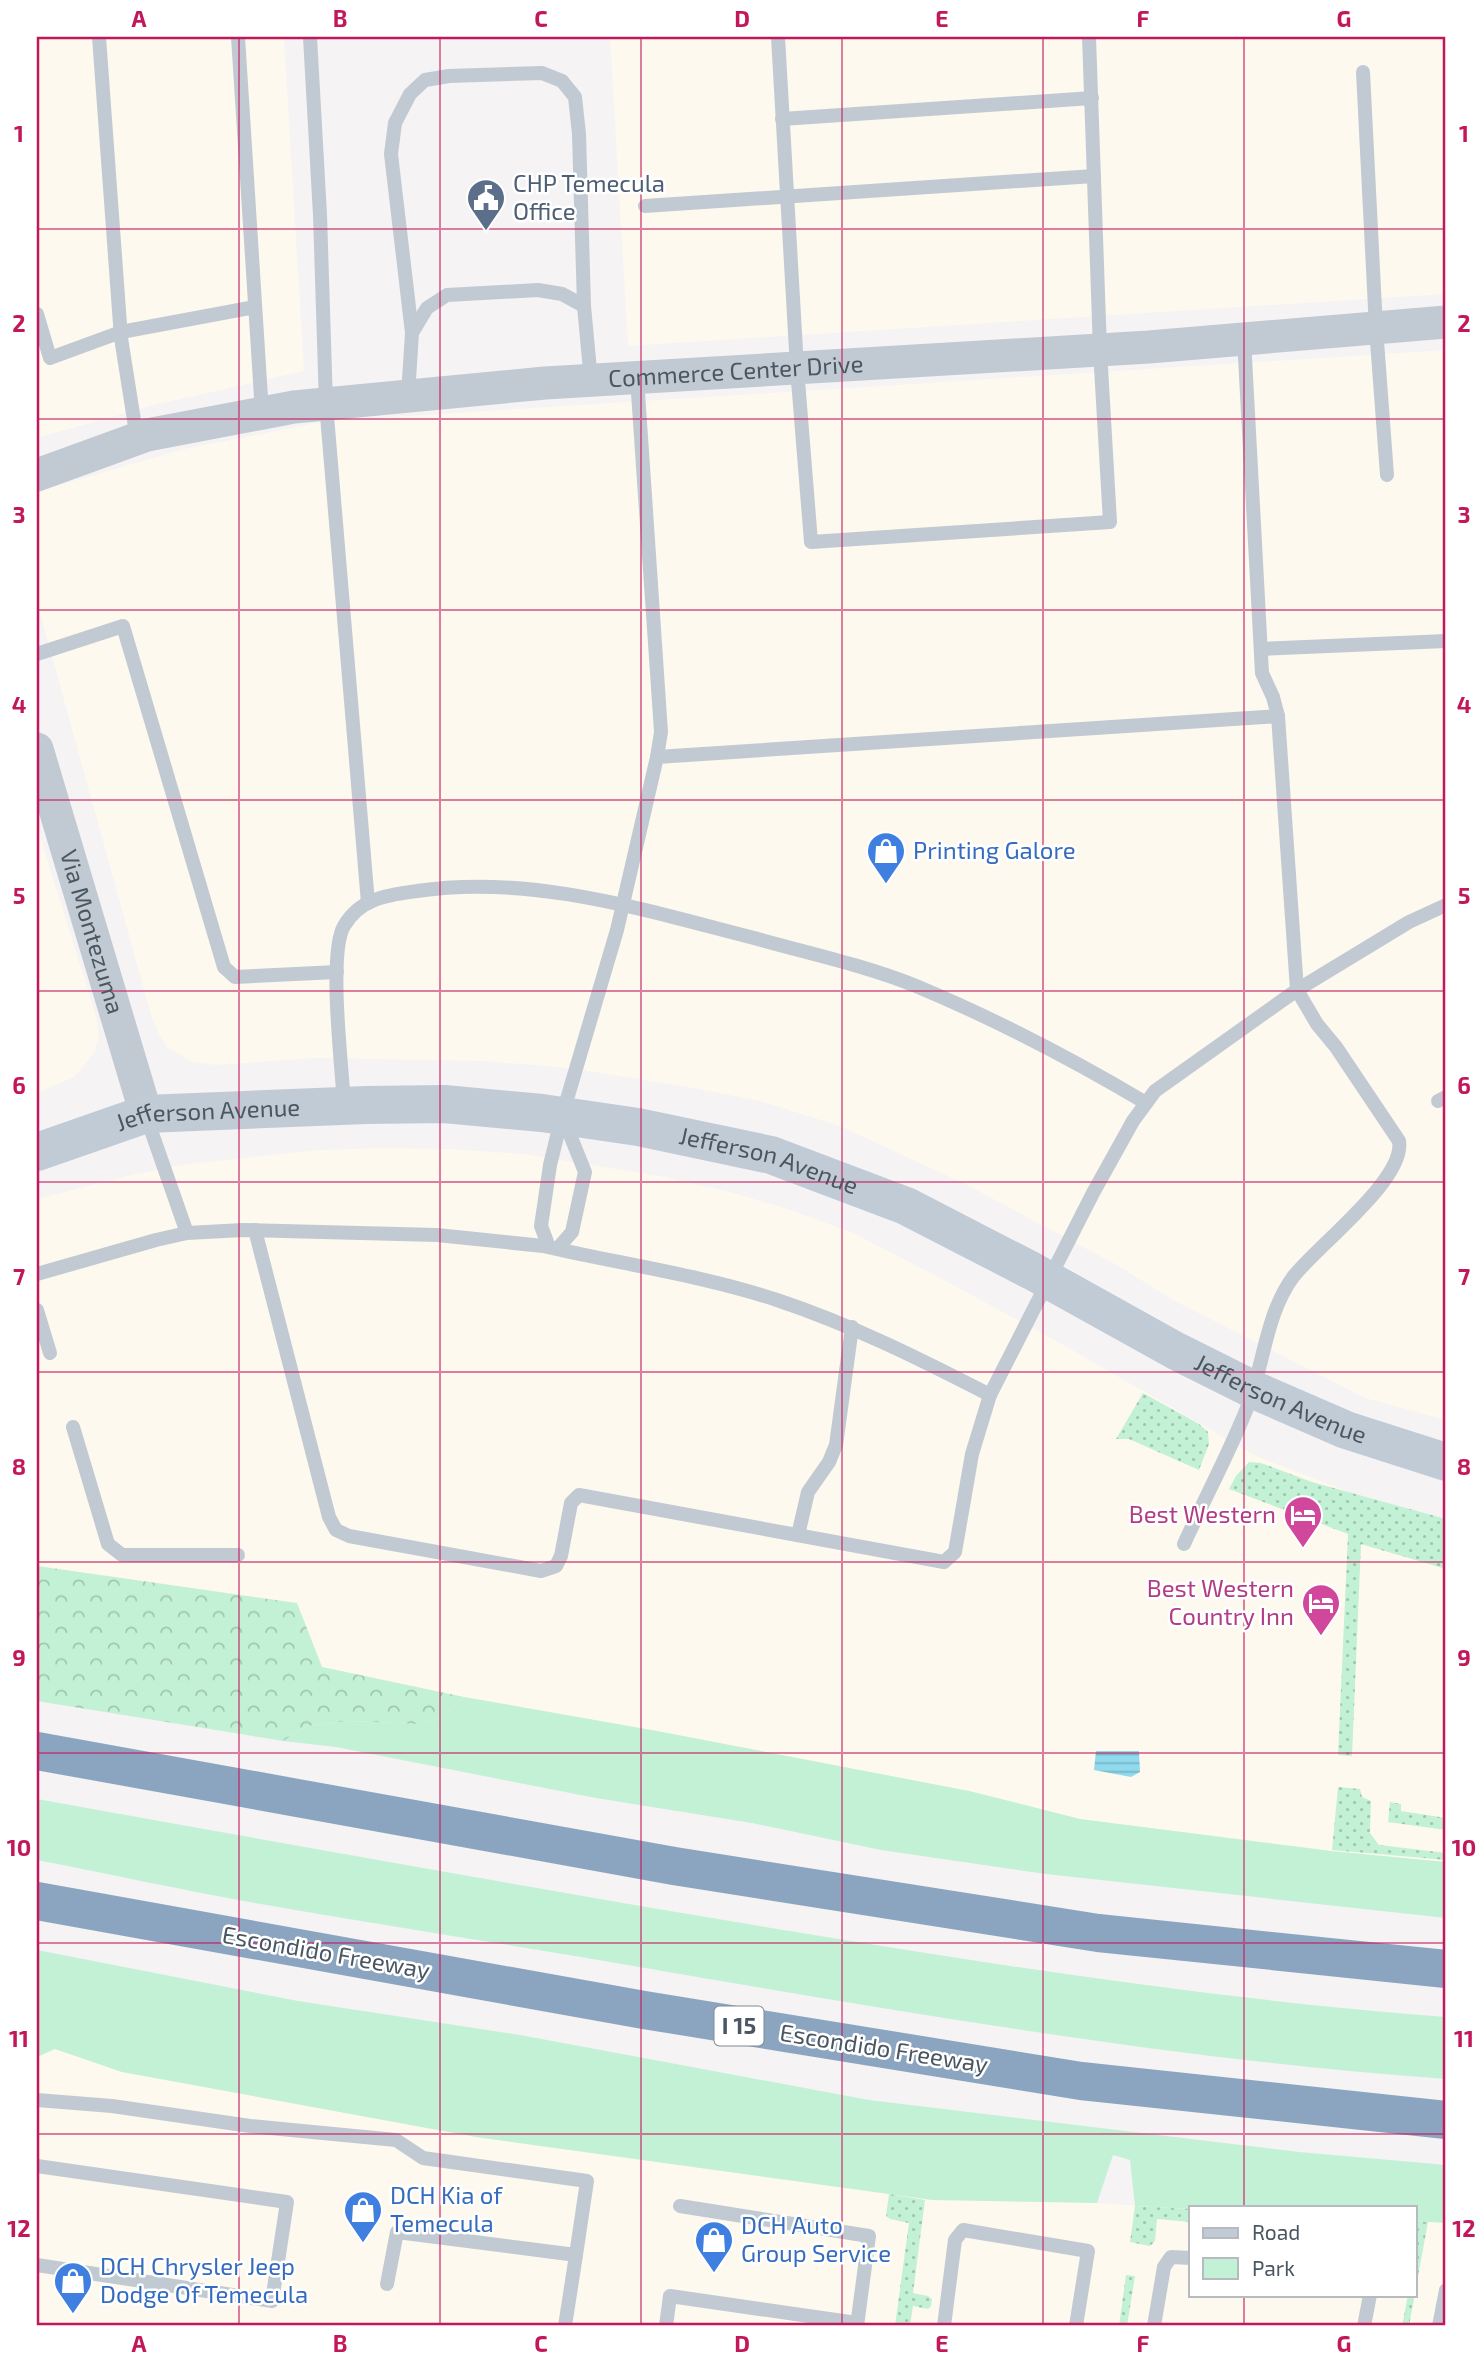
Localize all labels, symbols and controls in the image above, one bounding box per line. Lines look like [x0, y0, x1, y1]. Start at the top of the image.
text: A [131, 4, 147, 32]
text: B [333, 4, 347, 32]
text: C [534, 4, 548, 32]
text: D [734, 4, 750, 32]
text: E [935, 4, 949, 32]
text: F [1137, 4, 1150, 32]
text: G [1337, 4, 1351, 32]
text: 1 [14, 119, 24, 147]
text: 1 [1459, 119, 1469, 147]
place label: CHP Temecula Office [513, 168, 665, 225]
public building icon: CHP Temecula Office [465, 177, 507, 232]
text: 2 [12, 309, 26, 337]
text: 2 [1457, 309, 1471, 337]
street label: Commerce Center Drive [607, 348, 864, 392]
text: 3 [12, 500, 26, 528]
text: 3 [1457, 500, 1471, 528]
text: 4 [12, 690, 26, 718]
text: 4 [1457, 690, 1471, 718]
shop icon: Printing Galore [865, 830, 907, 885]
place label: Printing Galore [913, 835, 1076, 864]
street label: Via Montezuma [55, 846, 131, 1017]
text: 5 [13, 881, 25, 909]
text: 5 [1458, 881, 1470, 909]
text: 6 [12, 1071, 26, 1099]
text: 6 [1457, 1071, 1471, 1099]
street label: Jefferson Avenue [111, 1092, 301, 1137]
street label: Jefferson Avenue [677, 1120, 863, 1200]
text: 7 [13, 1262, 25, 1290]
text: 7 [1458, 1262, 1470, 1290]
street label: Jefferson Avenue [1190, 1347, 1370, 1449]
text: 8 [12, 1452, 26, 1480]
text: 8 [1457, 1452, 1471, 1480]
hotel icon: Best Western [1282, 1494, 1324, 1549]
place label: Best Western [1129, 1499, 1276, 1528]
place label: Best Western Country Inn [1147, 1573, 1294, 1630]
hotel icon: Best Western Country Inn [1300, 1582, 1342, 1637]
text: 9 [12, 1643, 26, 1671]
text: 9 [1457, 1643, 1471, 1671]
text: 10 [7, 1833, 31, 1861]
text: 10 [1452, 1833, 1476, 1861]
street label: Escondido Freeway [220, 1919, 433, 1984]
road number: I 15 [714, 2007, 764, 2046]
street label: Escondido Freeway [778, 2017, 991, 2078]
text: 11 [9, 2024, 29, 2052]
text: 11 [1454, 2024, 1474, 2052]
place label: DCH Kia of Temecula [390, 2180, 503, 2237]
shop icon: DCH Kia of Temecula [342, 2189, 384, 2244]
legend [1189, 2206, 1416, 2296]
place label: DCH Auto Group Service [741, 2210, 891, 2267]
text: 12 [7, 2214, 31, 2242]
text: 12 [1452, 2214, 1476, 2242]
shop icon: DCH Auto Group Service [693, 2219, 735, 2274]
text: Road [1252, 2219, 1300, 2244]
place label: DCH Chrysler Jeep Dodge Of Temecula [100, 2251, 308, 2308]
text: Park [1252, 2255, 1295, 2280]
shop icon: DCH Chrysler Jeep Dodge Of Temecula [52, 2260, 94, 2315]
text: A [131, 2329, 147, 2357]
text: B [333, 2329, 347, 2357]
text: C [534, 2329, 548, 2357]
text: D [734, 2329, 750, 2357]
text: E [935, 2329, 949, 2357]
text: F [1137, 2329, 1150, 2357]
text: G [1337, 2329, 1351, 2357]

